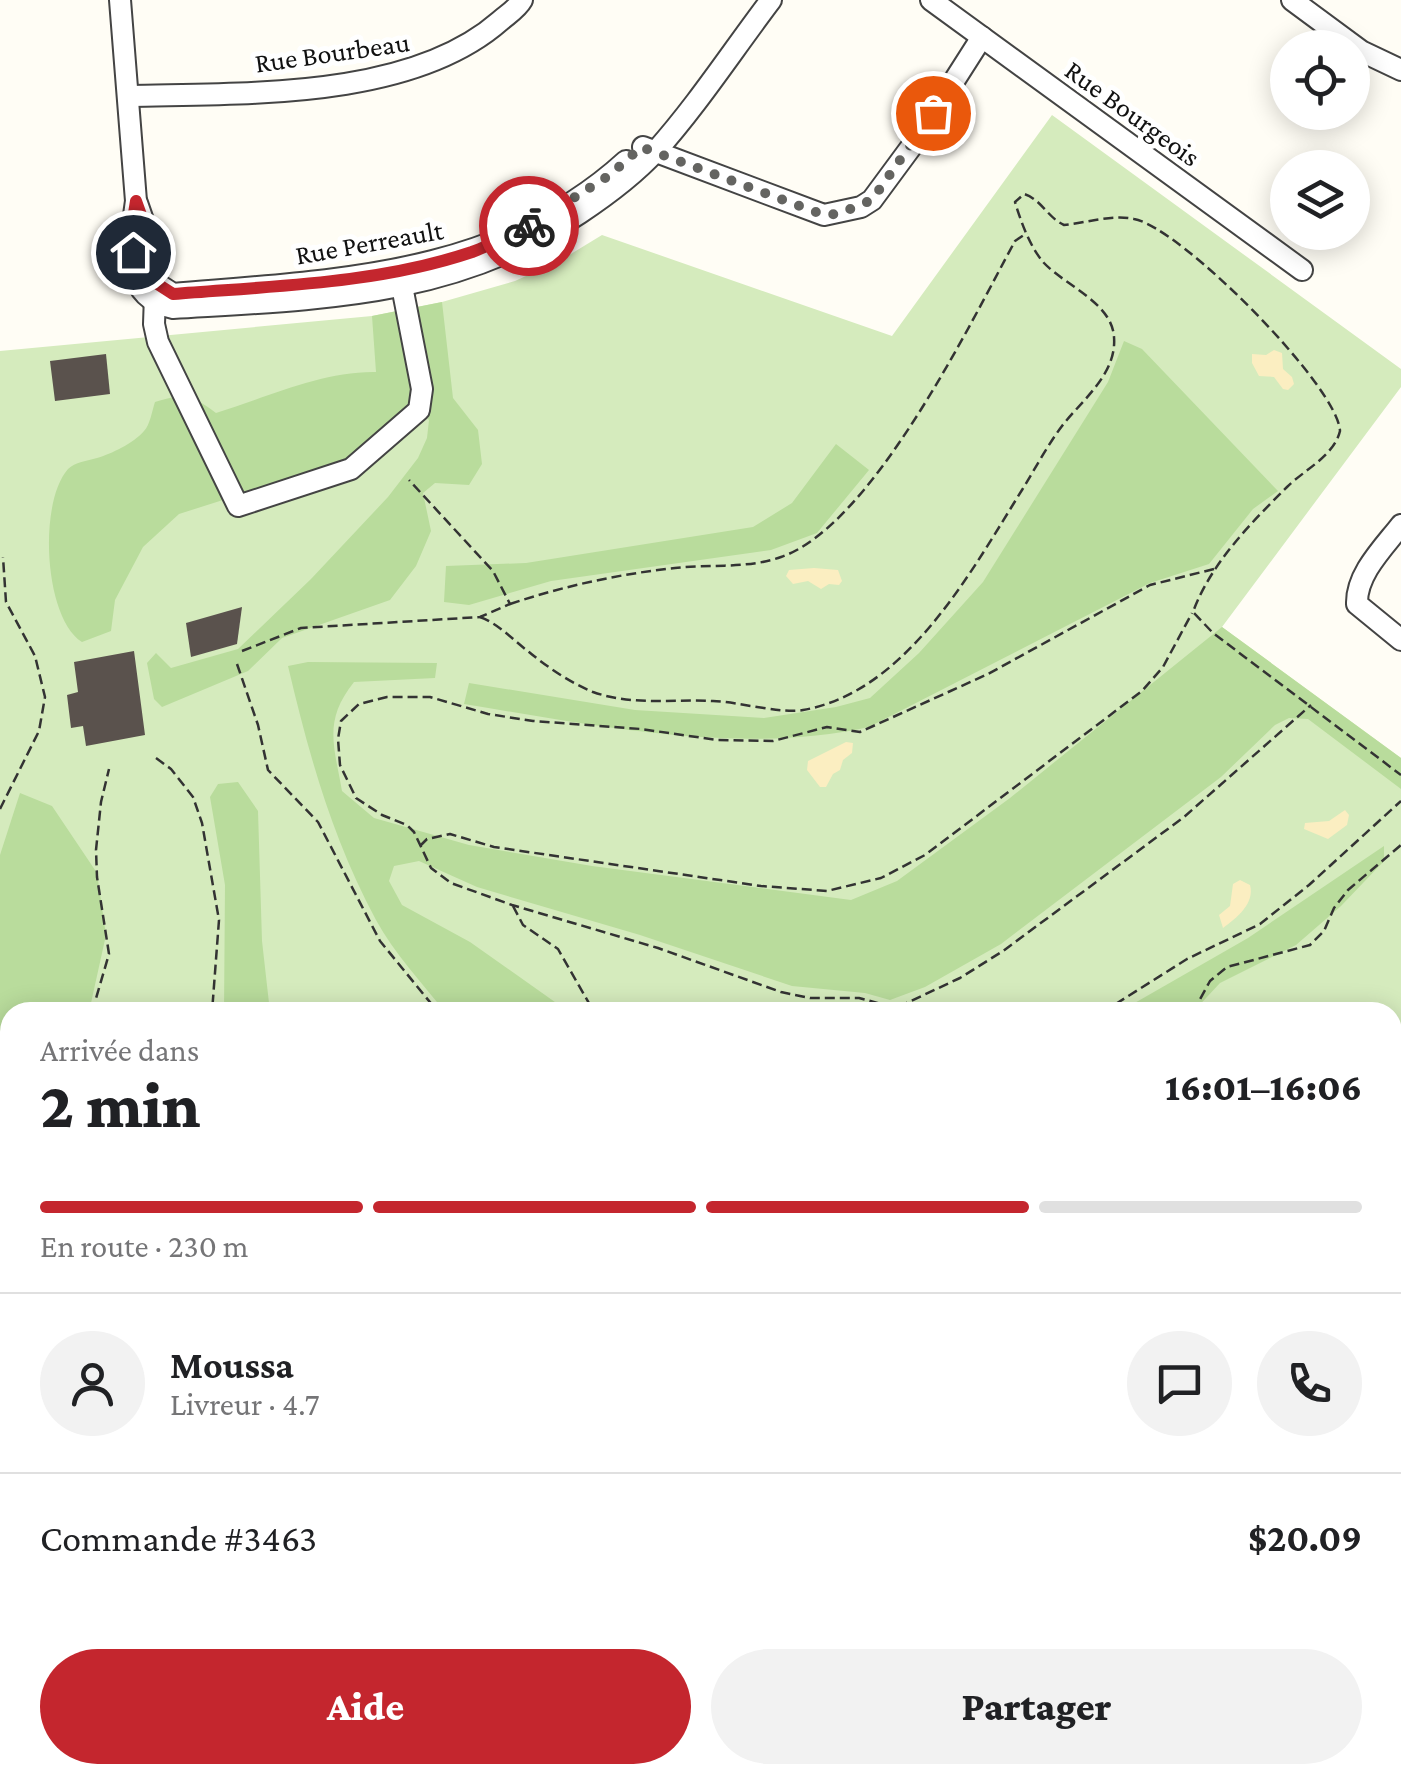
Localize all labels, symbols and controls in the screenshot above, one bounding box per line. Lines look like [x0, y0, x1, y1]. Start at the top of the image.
street label: Rue Bourbeau [253, 26, 412, 79]
map controls [1270, 30, 1370, 250]
button: locate [1270, 30, 1370, 130]
street label: Rue Bourgeois [1059, 54, 1206, 173]
pin [891, 71, 976, 156]
icon: bag [906, 86, 961, 141]
button: layers [1270, 150, 1370, 250]
courier [479, 176, 579, 276]
icon: bike [502, 199, 557, 254]
pin [91, 210, 176, 295]
street label: Rue Perreault [293, 214, 446, 271]
icon: home [106, 225, 161, 280]
text: Arrivée dans [40, 1032, 199, 1068]
text: 16:01–16:06 [1165, 1066, 1362, 1108]
text: 2 min [40, 1069, 201, 1141]
text: En route · 230 m [40, 1228, 248, 1264]
button: person [40, 1331, 145, 1436]
button: chat [1127, 1331, 1232, 1436]
button: phone [1257, 1331, 1362, 1436]
text: Moussa [170, 1344, 294, 1386]
text: Livreur · 4.7 [170, 1386, 319, 1422]
text: Commande #3463 [40, 1517, 317, 1559]
text: $20.09 [1248, 1517, 1362, 1559]
button: Aide [40, 1649, 691, 1764]
button: Partager [711, 1649, 1362, 1764]

